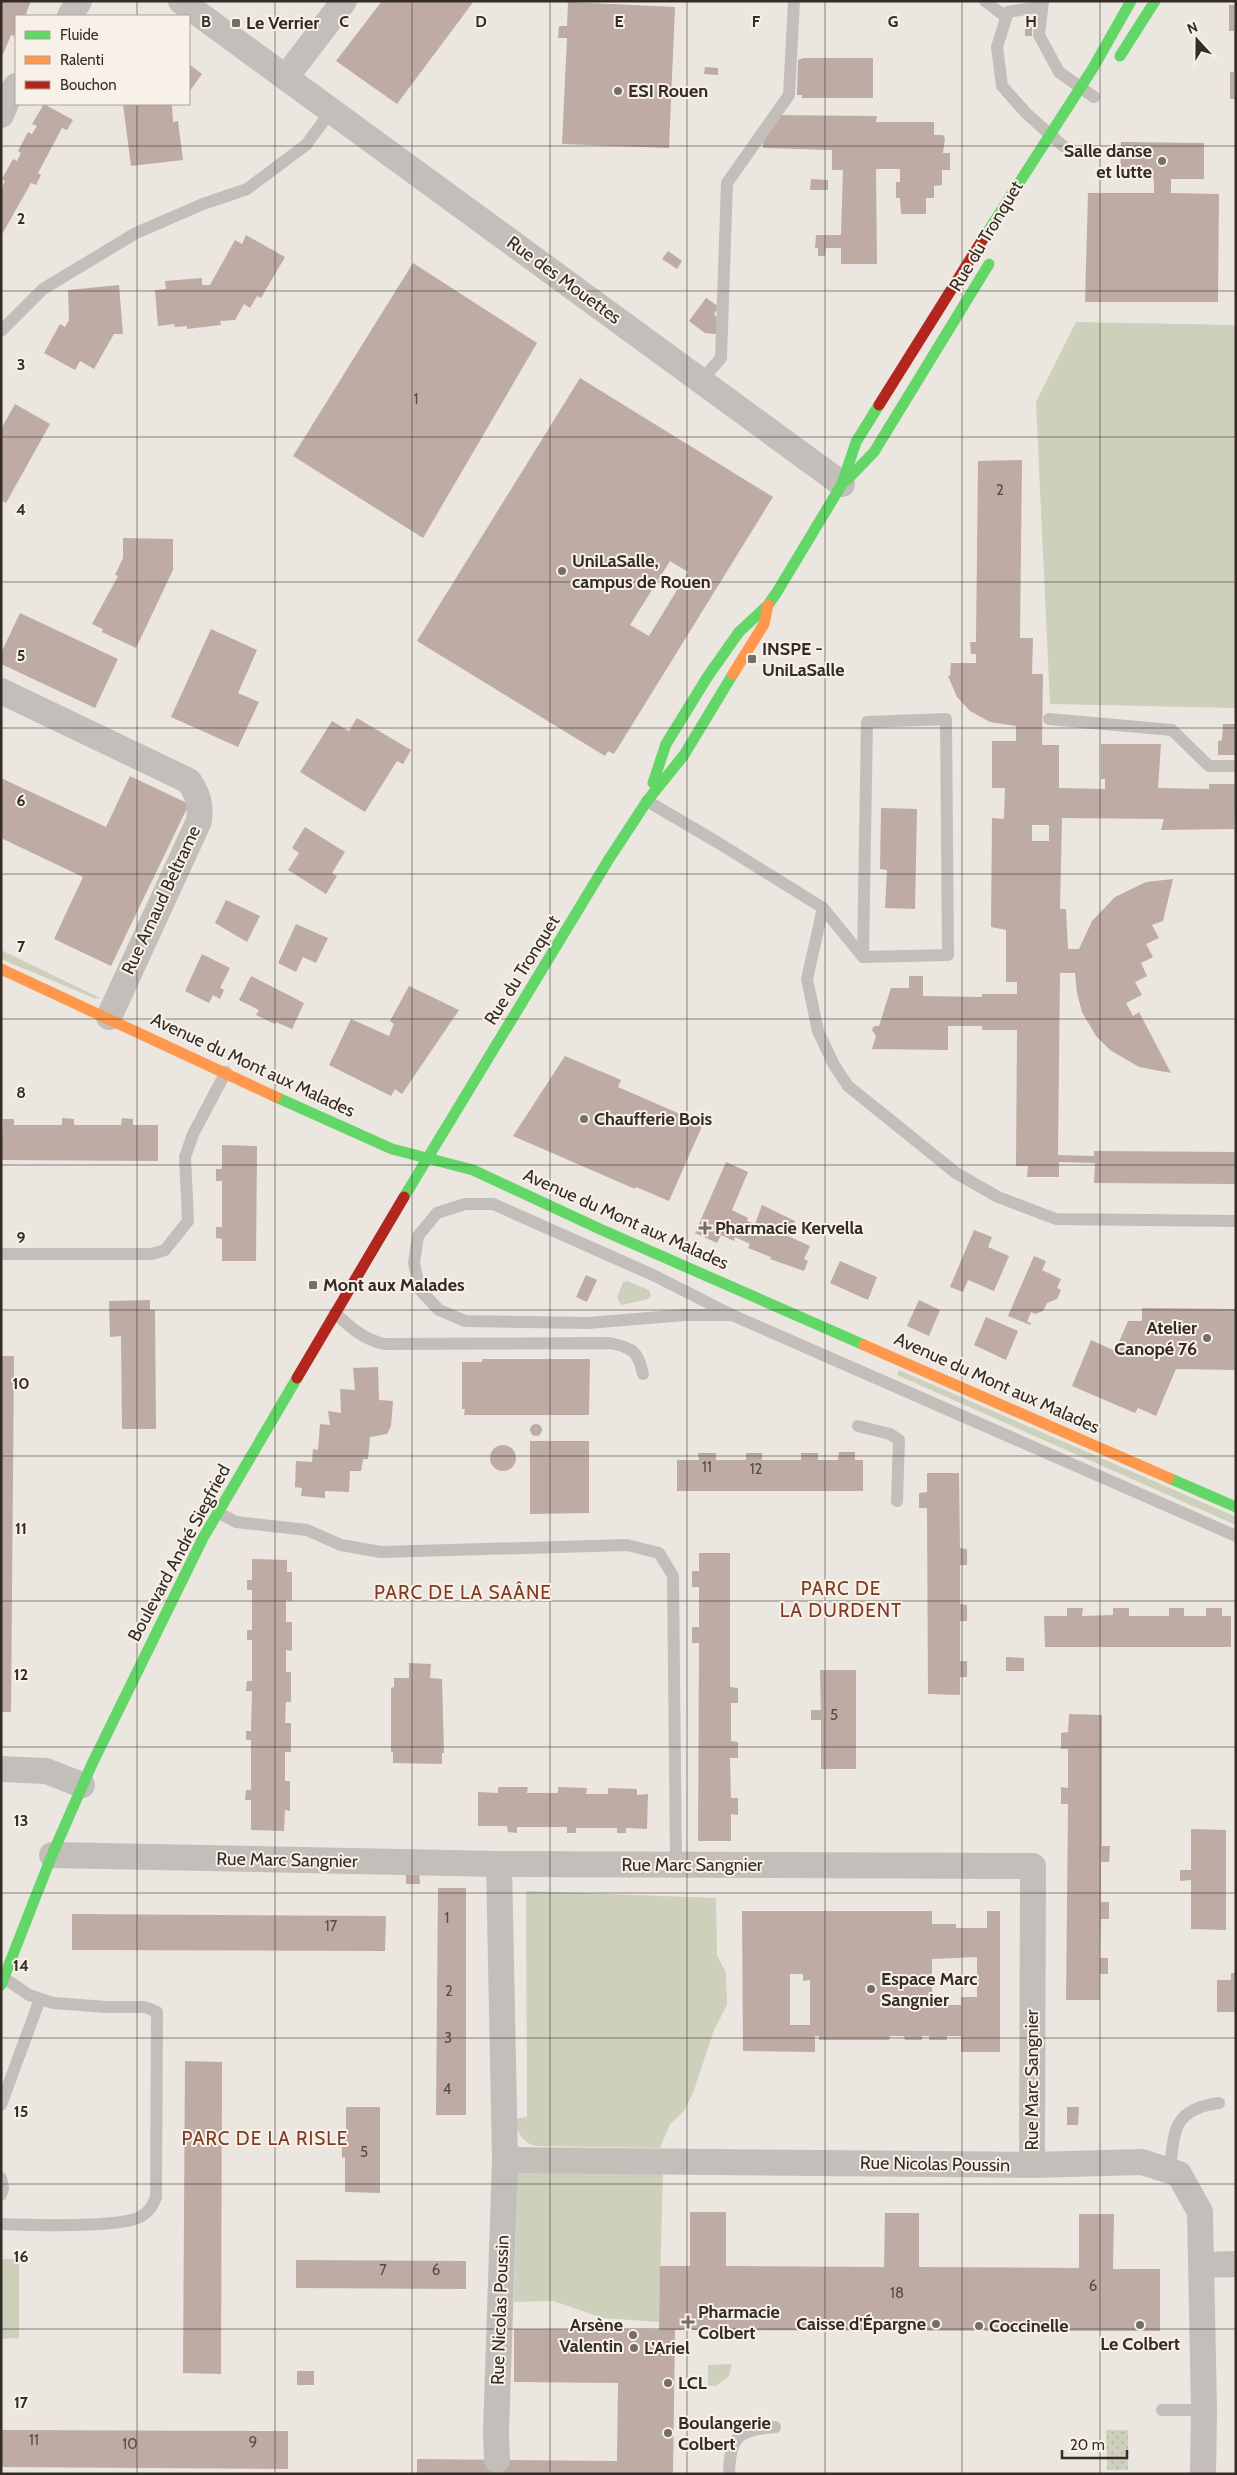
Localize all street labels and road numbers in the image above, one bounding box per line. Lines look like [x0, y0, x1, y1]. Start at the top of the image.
street label: Rue du Tronquet [944, 177, 1028, 295]
street label: Rue des Mouettes [503, 231, 625, 329]
street label: Rue Arnaud Beltrame [117, 822, 205, 978]
street label: Rue du Tronquet [480, 911, 564, 1029]
street label: Avenue du Mont aux Malades [148, 1008, 358, 1122]
street label: Avenue du Mont aux Malades [520, 1164, 732, 1274]
street label: Avenue du Mont aux Malades [891, 1328, 1103, 1438]
street label: Boulevard André Siegfried [123, 1461, 235, 1645]
street label: Rue Marc Sangnier [216, 1848, 358, 1872]
street label: Rue Marc Sangnier [621, 1854, 763, 1876]
street label: Rue Marc Sangnier [1021, 2009, 1043, 2151]
street label: Rue Nicolas Poussin [860, 2152, 1010, 2176]
street label: Rue Nicolas Poussin [486, 2235, 514, 2385]

